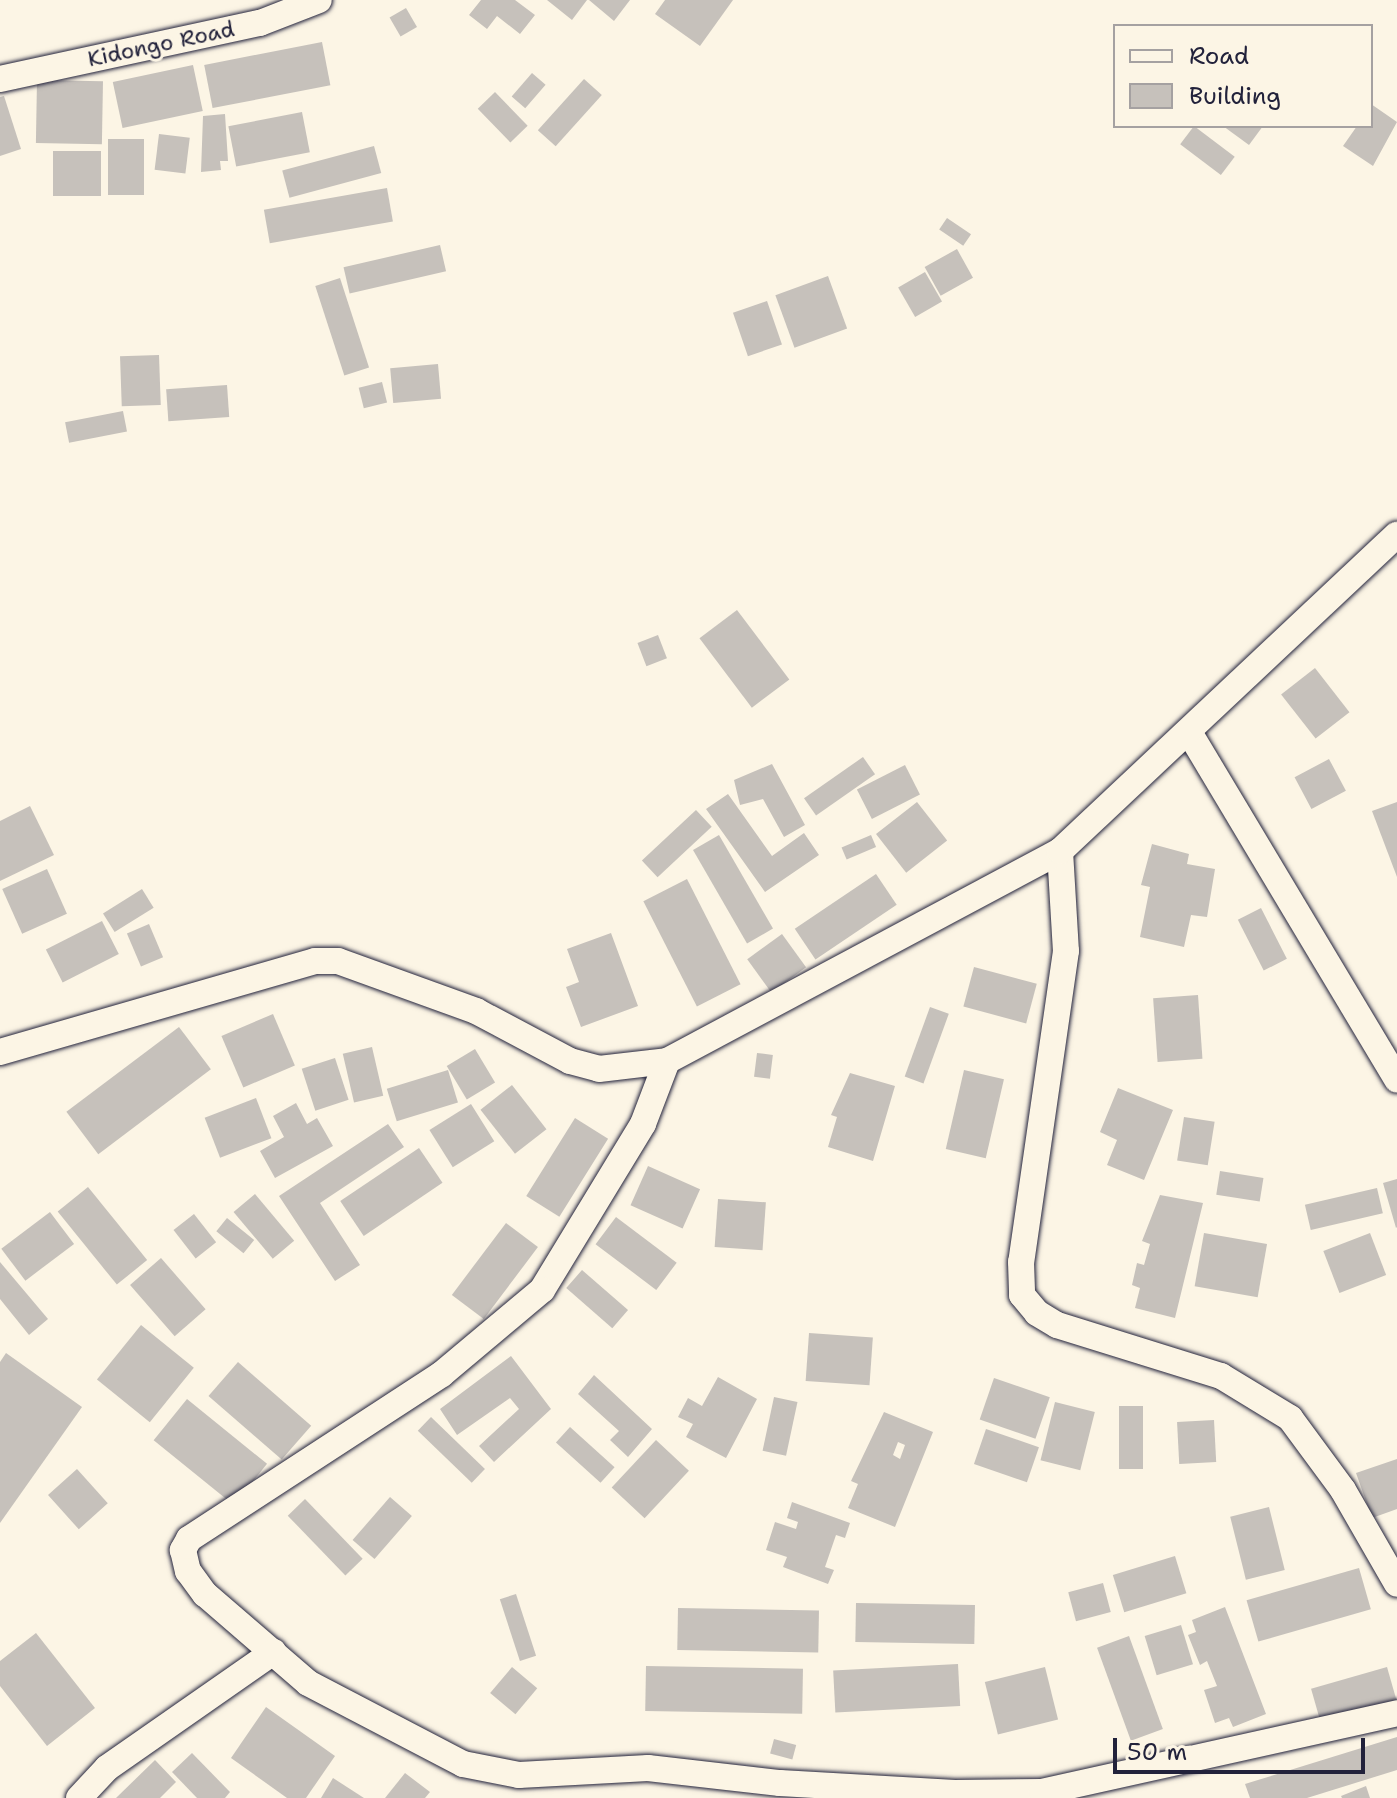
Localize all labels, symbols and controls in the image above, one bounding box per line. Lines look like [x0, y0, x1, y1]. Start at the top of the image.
street label: Kidongo Road [85, 16, 237, 72]
legend [1113, 24, 1373, 128]
text: Road [1189, 40, 1249, 72]
text: Building [1189, 80, 1281, 112]
scale bar [1117, 1722, 1369, 1772]
text: 50 m [1127, 1736, 1187, 1768]

